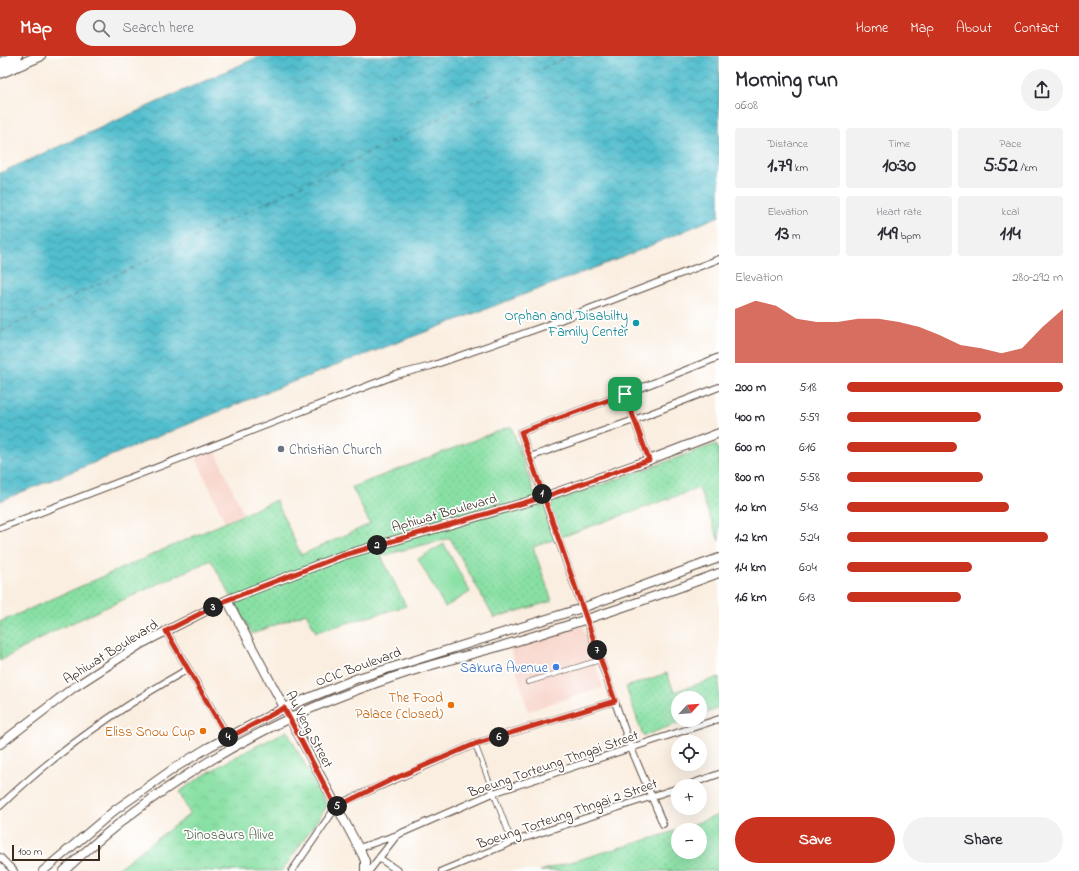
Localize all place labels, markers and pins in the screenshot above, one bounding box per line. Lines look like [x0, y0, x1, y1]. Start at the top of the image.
place label: Orphan and Disabilty Family Center [505, 306, 629, 344]
marker: Orphan and Disabilty Family Center [631, 318, 641, 328]
pin [608, 377, 642, 411]
place label: Christian Church [289, 440, 382, 461]
marker: Christian Church [276, 444, 286, 454]
pin: 1 [532, 484, 552, 504]
pin: 2 [367, 535, 387, 555]
pin: 3 [203, 597, 223, 617]
pin: 7 [587, 640, 607, 660]
place label: Sakura Avenue [460, 658, 549, 679]
marker: Sakura Avenue [551, 662, 561, 672]
place label: The Food Palace (closed) [355, 688, 443, 725]
marker: The Food Palace (closed) [446, 700, 456, 710]
place label: Eliss Snow Cup [105, 722, 195, 743]
marker: Eliss Snow Cup [198, 726, 208, 736]
pin: 4 [218, 727, 238, 747]
pin: 6 [489, 727, 509, 747]
pin: 5 [327, 796, 347, 816]

